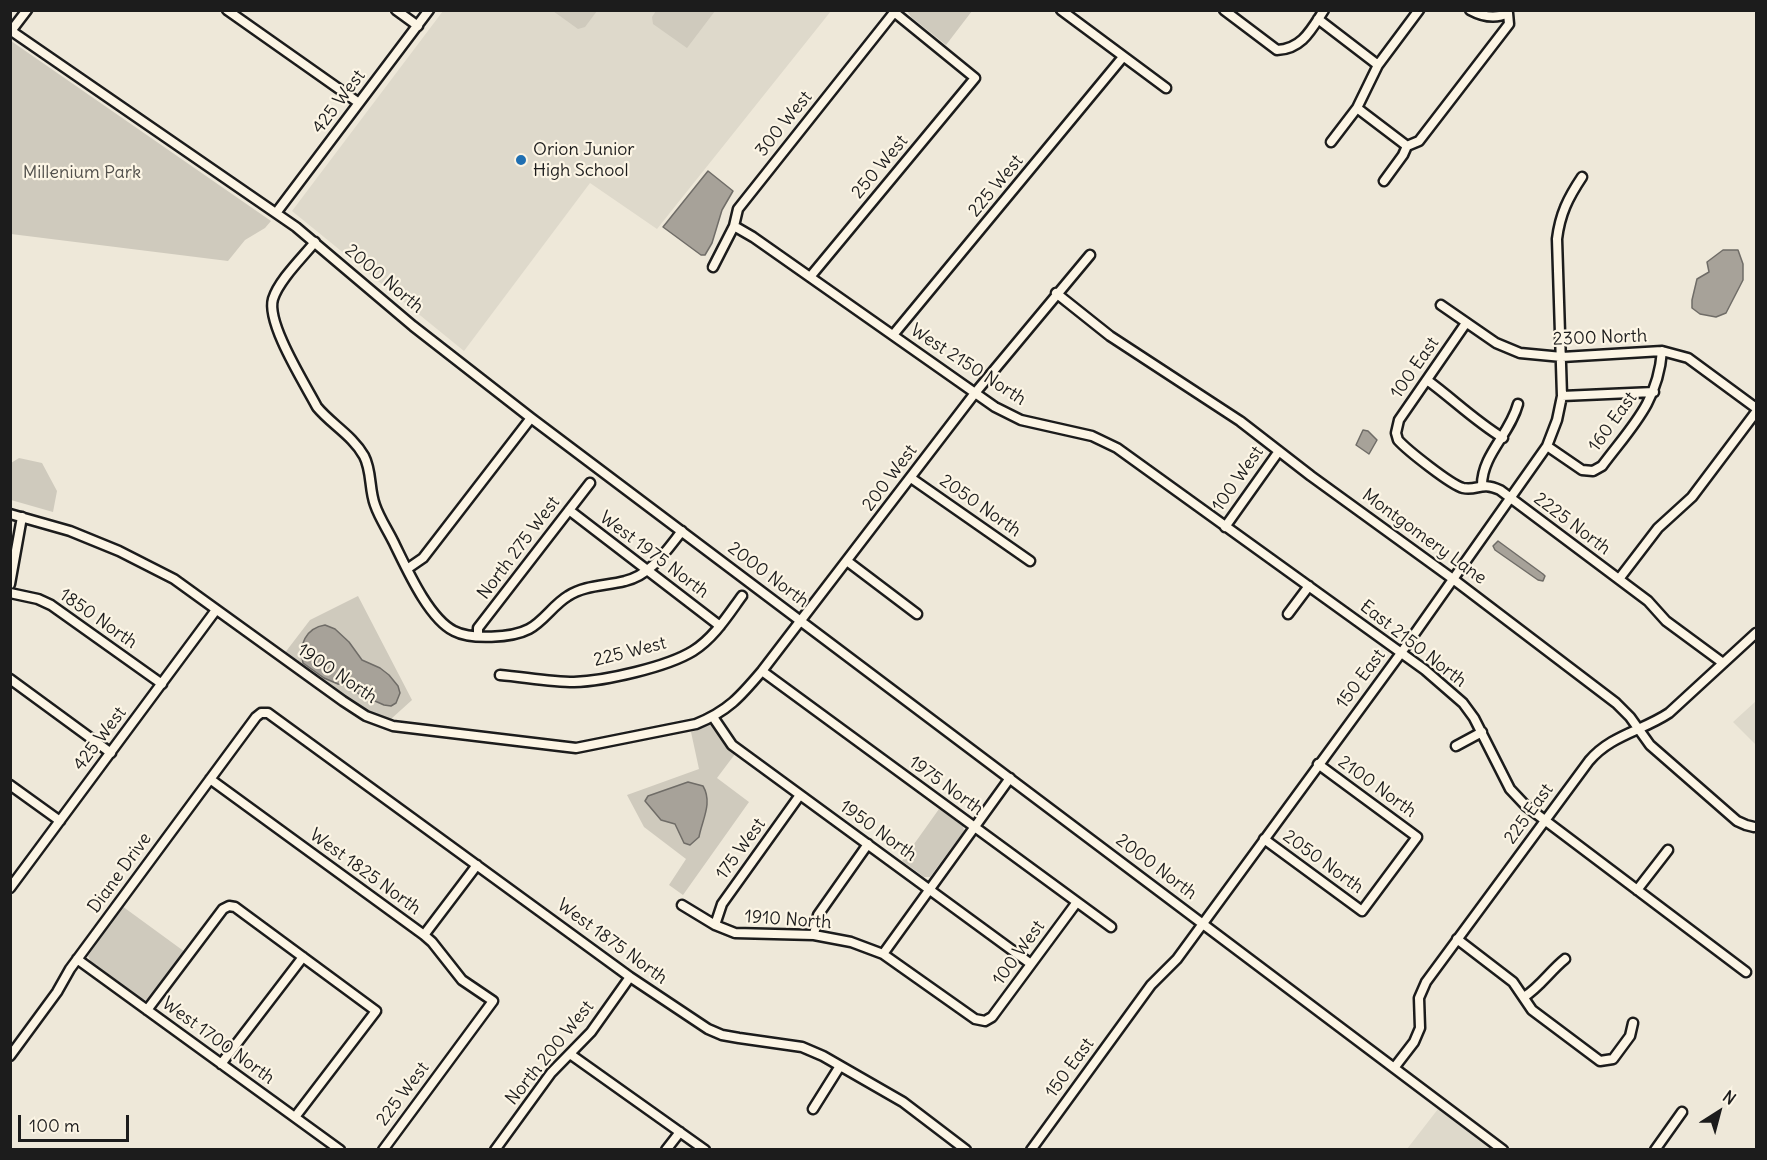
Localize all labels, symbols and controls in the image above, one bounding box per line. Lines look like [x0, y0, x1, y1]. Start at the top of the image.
street label: 425 West [308, 66, 370, 138]
street label: 300 West [751, 87, 817, 161]
street label: 250 West [847, 131, 913, 203]
place label: Orion Junior High School [533, 139, 635, 182]
street label: 225 West [964, 151, 1028, 221]
marker: Orion Junior High School [514, 153, 528, 167]
park label: Millenium Park [23, 162, 141, 184]
street label: 2000 North [340, 240, 428, 318]
street label: West 2150 North [906, 320, 1030, 410]
street label: 2300 North [1553, 326, 1647, 350]
street label: 100 East [1386, 333, 1444, 403]
street label: 160 East [1584, 388, 1642, 456]
street label: 200 West [858, 441, 922, 515]
street label: 100 West [1208, 442, 1268, 516]
street label: 2050 North [935, 470, 1025, 542]
street label: Montgomery Lane [1358, 485, 1490, 589]
street label: 2225 North [1529, 488, 1615, 560]
street label: North 275 West [473, 492, 565, 604]
street label: West 1975 North [595, 507, 713, 603]
street label: 2000 North [723, 538, 813, 612]
street label: 1850 North [55, 584, 141, 654]
street label: East 2150 North [1356, 596, 1470, 692]
street label: 225 West [591, 633, 669, 671]
street label: 1900 North [293, 639, 381, 709]
street label: 150 East [1332, 645, 1390, 713]
street label: 425 West [69, 703, 131, 775]
street label: 2100 North [1334, 751, 1420, 823]
street label: 1975 North [904, 752, 988, 820]
street label: 225 East [1500, 780, 1558, 848]
street label: 1950 North [835, 796, 921, 866]
street label: 175 West [712, 814, 770, 884]
street label: West 1825 North [305, 824, 425, 920]
street label: 2050 North [1278, 826, 1368, 898]
street label: Diane Drive [84, 829, 156, 917]
street label: 2000 North [1111, 830, 1201, 904]
street label: West 1875 North [553, 895, 671, 989]
street label: 1910 North [744, 906, 832, 934]
street label: 100 West [988, 916, 1050, 990]
street label: West 1700 North [157, 993, 279, 1089]
street label: North 200 West [501, 996, 599, 1110]
street label: 150 East [1041, 1034, 1099, 1102]
street label: 225 West [372, 1058, 434, 1130]
north arrow [1689, 1082, 1749, 1142]
text: N [1719, 1086, 1740, 1109]
scale bar [21, 1103, 132, 1141]
text: 100 m [29, 1114, 80, 1137]

